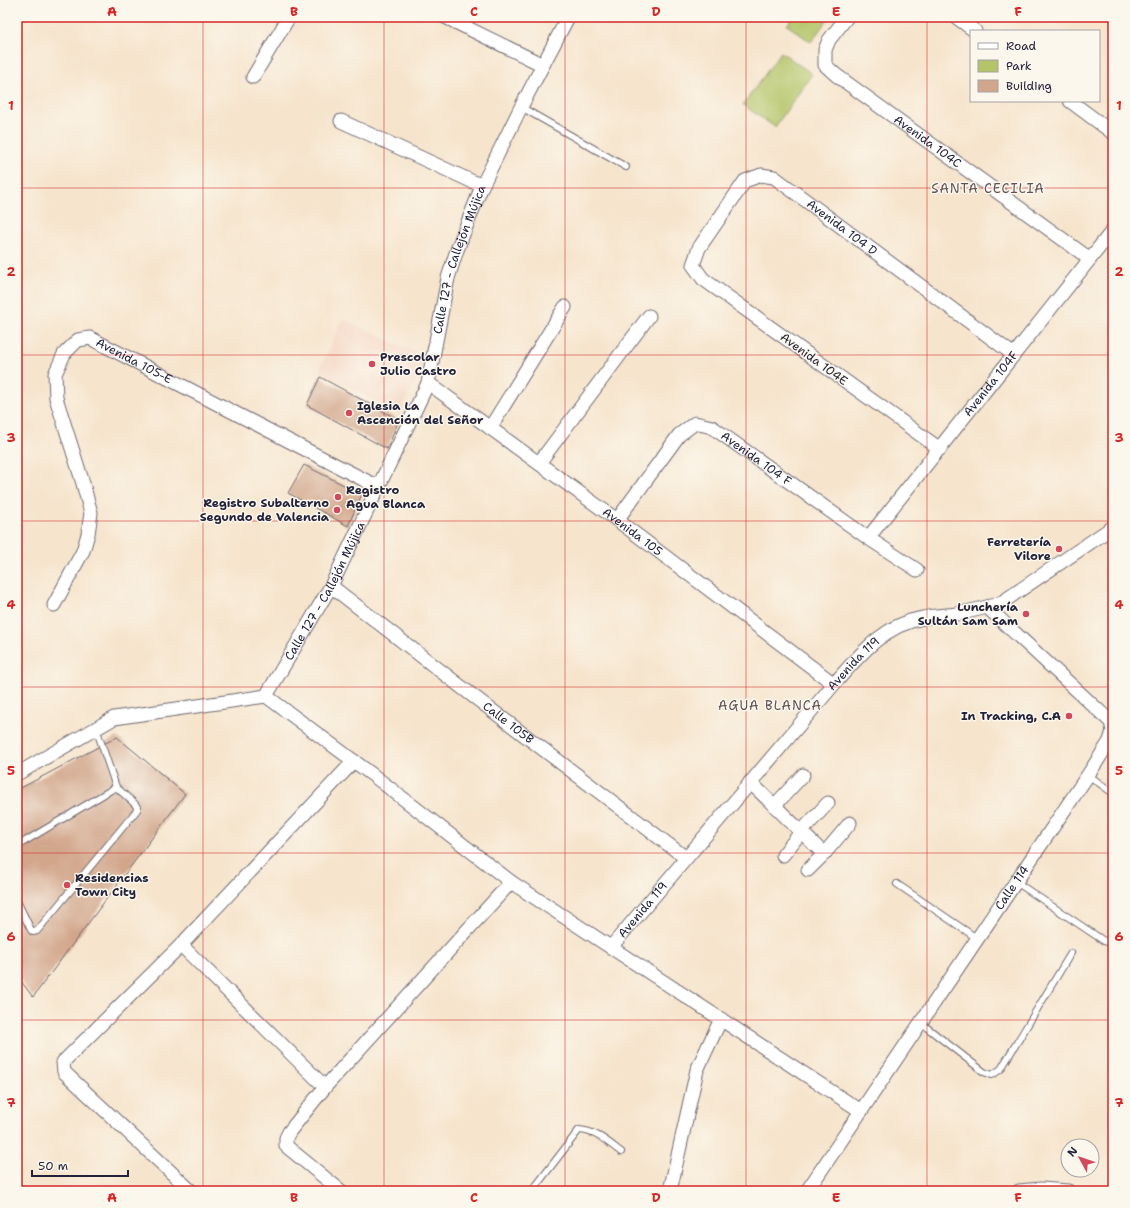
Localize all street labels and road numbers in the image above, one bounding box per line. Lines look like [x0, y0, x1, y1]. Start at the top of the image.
street label: Avenida 104C [891, 112, 965, 171]
street label: Calle 127 - Callejón Mújica [430, 182, 490, 335]
street label: Avenida 104 D [803, 196, 881, 259]
street label: Avenida 104E [777, 329, 851, 389]
street label: Avenida 105-E [93, 334, 175, 387]
street label: Avenida 104F [960, 348, 1022, 420]
street label: Avenida 104 F [718, 428, 795, 489]
street label: Avenida 105 [599, 504, 666, 560]
street label: Calle 127 - Callejón Mújica [281, 519, 369, 663]
street label: Avenida 119 [824, 633, 883, 694]
street label: Calle 105B [480, 698, 537, 747]
street label: Calle 114 [991, 862, 1033, 913]
street label: Avenida 119 [614, 878, 671, 941]

